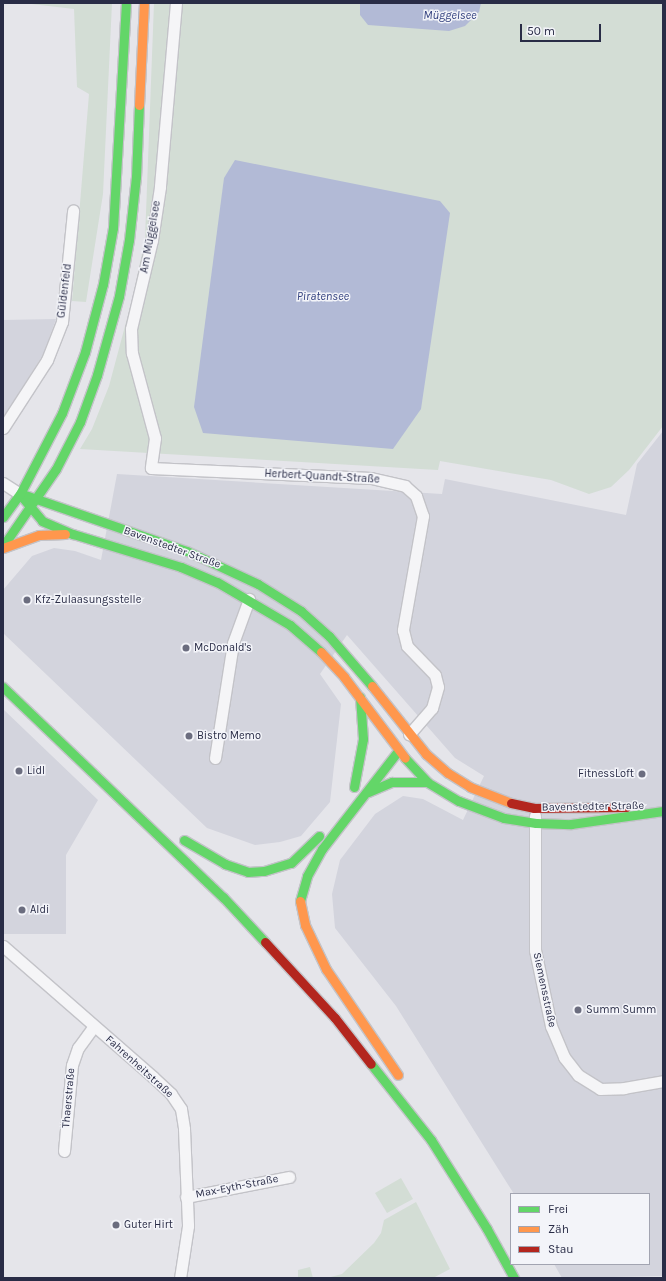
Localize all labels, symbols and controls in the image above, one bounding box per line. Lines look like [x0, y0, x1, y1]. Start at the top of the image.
water label: Müggelsee [423, 9, 477, 23]
scale bar [522, 16, 603, 42]
text: 50 m [527, 24, 555, 38]
street label: Am Müggelsee [138, 200, 164, 274]
street label: Güldenfeld [55, 263, 75, 319]
water label: Piratensee [297, 290, 349, 304]
street label: Herbert-Quandt-Straße [264, 467, 380, 487]
street label: Bavenstedter Straße [122, 524, 222, 572]
place label: Kfz-Zulaasungsstelle [35, 593, 141, 607]
marker: Kfz-Zulaasungsstelle [22, 595, 32, 605]
place label: McDonald's [194, 641, 252, 655]
marker: McDonald's [181, 643, 191, 653]
place label: Bistro Memo [197, 729, 261, 743]
marker: Bistro Memo [184, 731, 194, 741]
place label: Lidl [27, 764, 45, 778]
marker: Lidl [14, 766, 24, 776]
place label: FitnessLoft [578, 767, 634, 781]
marker: FitnessLoft [637, 769, 647, 779]
street label: Bavenstedter Straße [542, 800, 644, 814]
place label: Aldi [30, 903, 49, 917]
marker: Aldi [17, 905, 27, 915]
street label: Siemensstraße [530, 951, 558, 1029]
place label: Summ Summ [586, 1003, 656, 1017]
marker: Summ Summ [573, 1005, 583, 1015]
street label: Fahrenheitstraße [102, 1033, 176, 1101]
street label: Thaerstraße [60, 1067, 78, 1129]
street label: Max-Eyth-Straße [195, 1173, 279, 1201]
legend [510, 1193, 650, 1265]
text: Frei [548, 1202, 568, 1216]
place label: Guter Hirt [124, 1218, 173, 1232]
marker: Guter Hirt [111, 1220, 121, 1230]
text: Zäh [548, 1222, 569, 1236]
text: Stau [548, 1242, 574, 1256]

